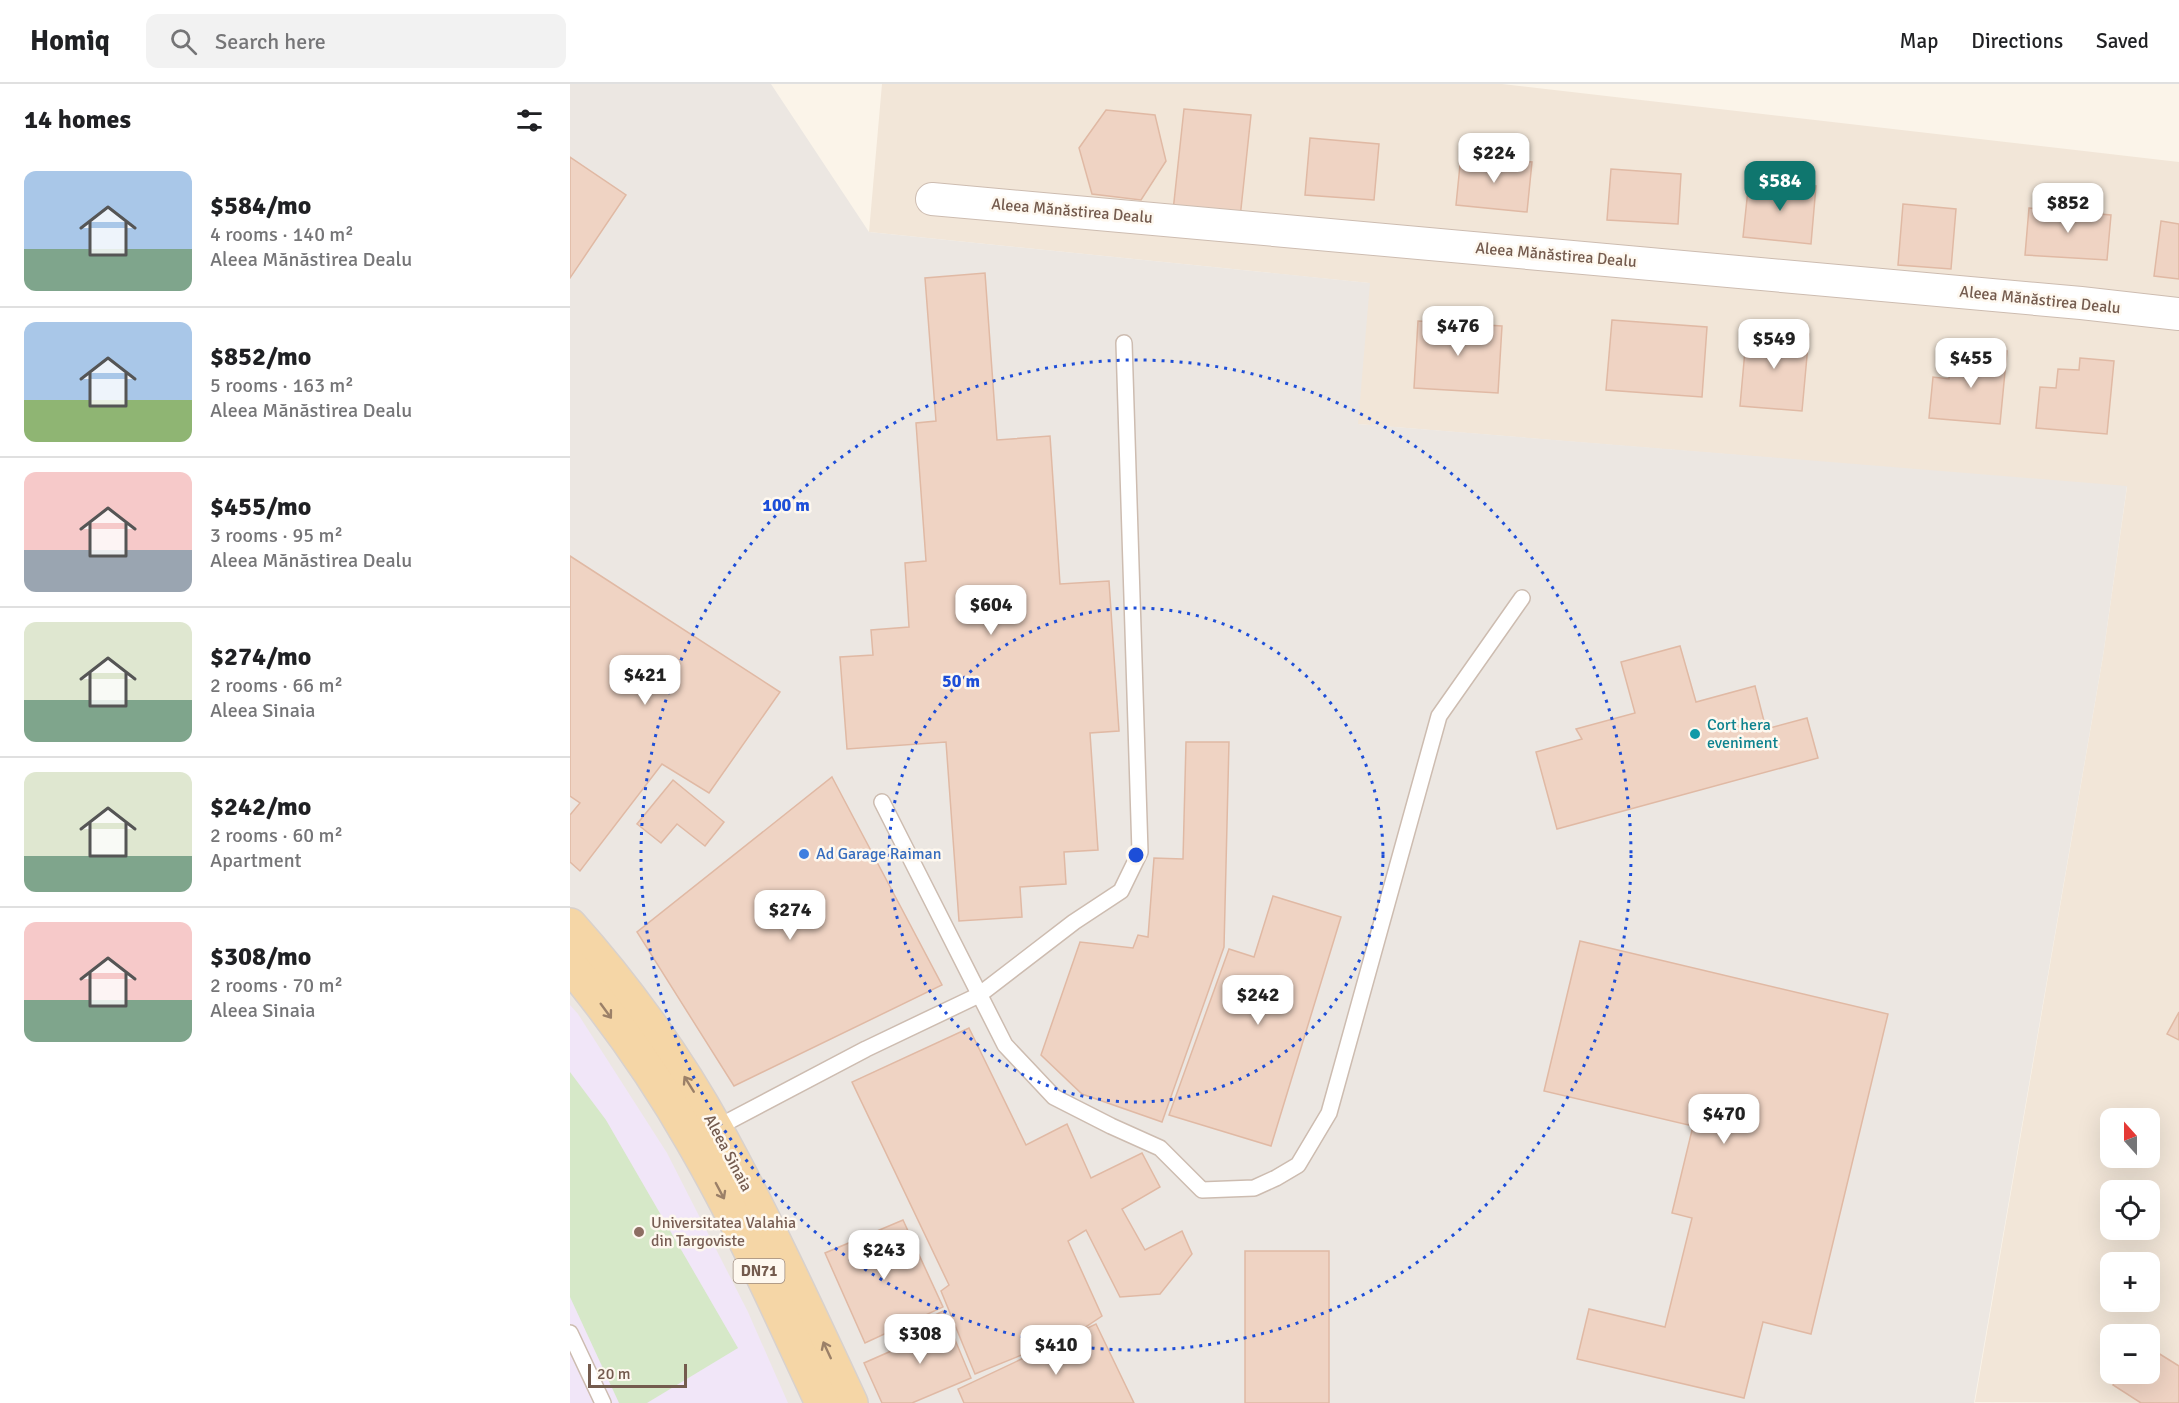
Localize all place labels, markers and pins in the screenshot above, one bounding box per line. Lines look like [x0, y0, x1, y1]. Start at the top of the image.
pin: $224 [1458, 133, 1530, 184]
pin: $584 [1744, 161, 1816, 212]
pin: $852 [2032, 183, 2104, 234]
pin: $476 [1422, 306, 1494, 357]
pin: $549 [1738, 319, 1810, 370]
pin: $455 [1935, 338, 2007, 389]
pin: $604 [955, 585, 1027, 636]
pin: $421 [609, 655, 681, 706]
place label: Cort hera eveniment [1707, 715, 1778, 753]
marker: Cort hera eveniment [1688, 727, 1702, 741]
place label: Ad Garage Raiman [816, 844, 941, 864]
centre of rings [1126, 845, 1146, 865]
marker: Ad Garage Raiman [797, 847, 811, 861]
pin: $274 [754, 890, 826, 941]
pin: $242 [1222, 975, 1294, 1026]
pin: $470 [1688, 1094, 1760, 1145]
place label: Universitatea Valahia din Targoviste [651, 1213, 796, 1251]
marker: Universitatea Valahia din Targoviste [632, 1225, 646, 1239]
pin: $243 [848, 1230, 920, 1281]
pin: $308 [884, 1314, 956, 1365]
pin: $410 [1020, 1325, 1092, 1376]

